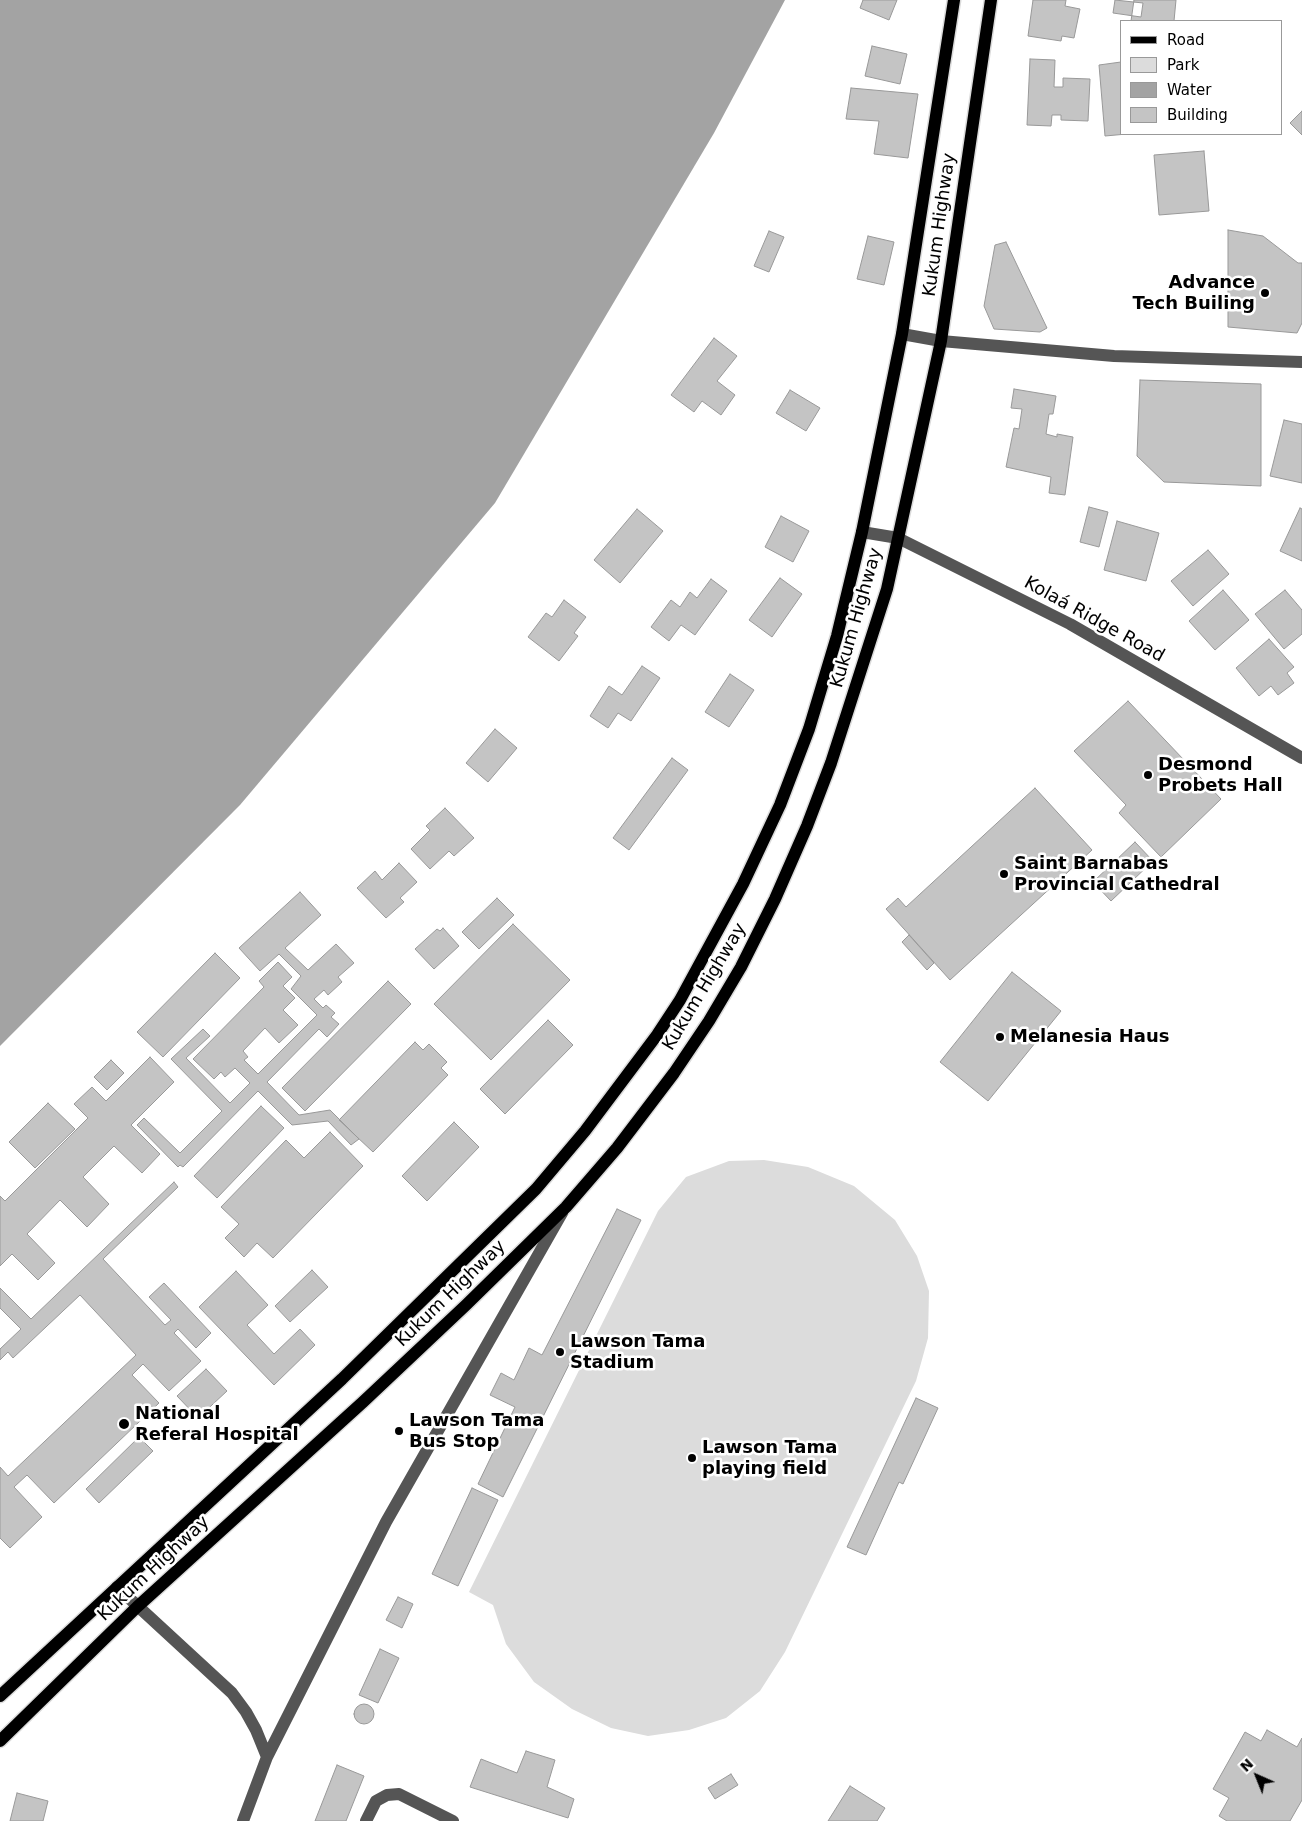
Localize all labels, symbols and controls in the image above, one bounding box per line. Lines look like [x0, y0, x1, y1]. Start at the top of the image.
legend [1120, 20, 1282, 135]
text: Road [1167, 31, 1205, 49]
text: Park [1167, 56, 1199, 74]
text: Water [1167, 81, 1211, 99]
text: Building [1167, 106, 1228, 124]
street label: Kukum Highway [919, 152, 961, 298]
place label: Advance Tech Builing [1132, 272, 1255, 314]
marker: Advance Tech Builing [1259, 287, 1271, 299]
street label: Kukum Highway [827, 546, 887, 690]
street label: Kolaá Ridge Road [1020, 572, 1168, 668]
place label: Desmond Probets Hall [1158, 754, 1283, 796]
marker: Desmond Probets Hall [1142, 769, 1154, 781]
place label: Saint Barnabas Provincial Cathedral [1014, 853, 1220, 896]
marker: Saint Barnabas Provincial Cathedral [998, 868, 1010, 880]
street label: Kukum Highway [658, 919, 752, 1055]
place label: Melanesia Haus [1010, 1026, 1169, 1048]
marker: Melanesia Haus [994, 1031, 1006, 1043]
street label: Kukum Highway [391, 1236, 511, 1352]
place label: Lawson Tama Stadium [570, 1331, 705, 1374]
marker: Lawson Tama Stadium [554, 1346, 566, 1358]
place label: National Referal Hospital [135, 1403, 299, 1446]
place label: Lawson Tama Bus Stop [409, 1410, 544, 1452]
marker: National Referal Hospital [117, 1417, 131, 1431]
marker: Lawson Tama Bus Stop [393, 1425, 405, 1437]
place label: Lawson Tama playing field [702, 1437, 837, 1480]
marker: Lawson Tama playing field [686, 1452, 698, 1464]
street label: Kukum Highway [94, 1512, 214, 1626]
north arrow [1232, 1751, 1282, 1801]
text: N [1237, 1755, 1256, 1775]

